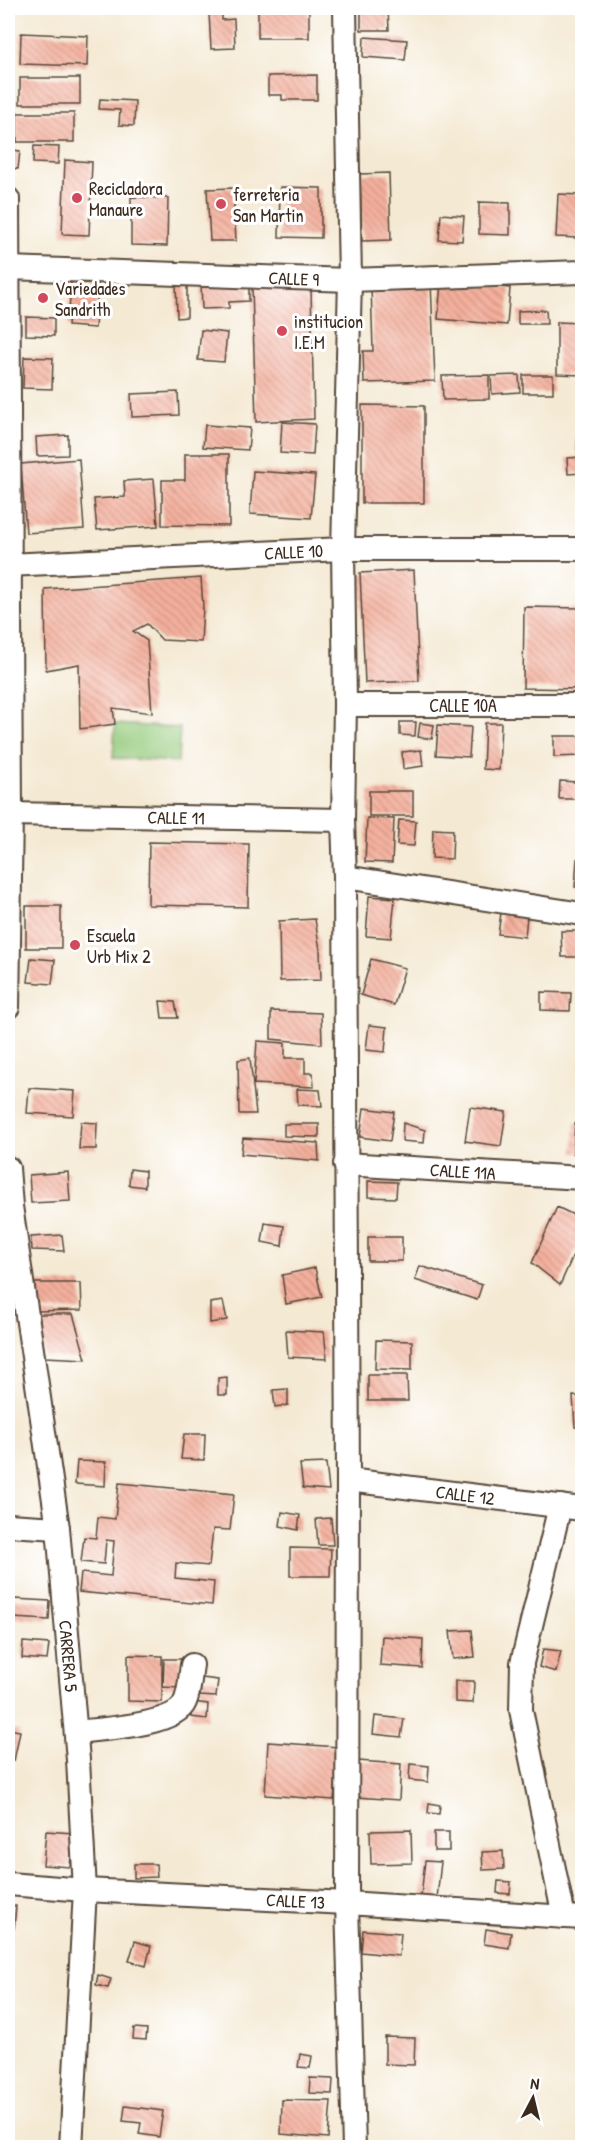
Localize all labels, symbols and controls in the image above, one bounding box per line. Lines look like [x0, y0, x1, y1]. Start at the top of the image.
place label: Recicladora Manaure [89, 176, 162, 222]
place label: ferreteria San Martin [233, 182, 304, 228]
marker: Recicladora Manaure [70, 191, 84, 205]
marker: ferreteria San Martin [214, 197, 228, 211]
street label: CALLE 9 [268, 265, 320, 291]
place label: Variedades Sandrith [55, 276, 126, 322]
marker: Variedades Sandrith [36, 291, 50, 305]
place label: institucion I.E.M [294, 309, 363, 355]
marker: institucion I.E.M [275, 324, 289, 338]
street label: CALLE 10 [264, 537, 324, 565]
street label: CALLE 10A [429, 693, 497, 718]
street label: CALLE 11 [147, 804, 205, 830]
place label: Escuela Urb Mix 2 [87, 923, 151, 969]
marker: Escuela Urb Mix 2 [68, 938, 82, 952]
street label: CALLE 11A [429, 1157, 497, 1185]
street label: CALLE 12 [434, 1478, 497, 1511]
street label: CARRERA 5 [53, 1619, 85, 1693]
street label: CALLE 13 [266, 1887, 325, 1914]
north arrow [503, 2068, 563, 2128]
text: N [529, 2072, 541, 2095]

